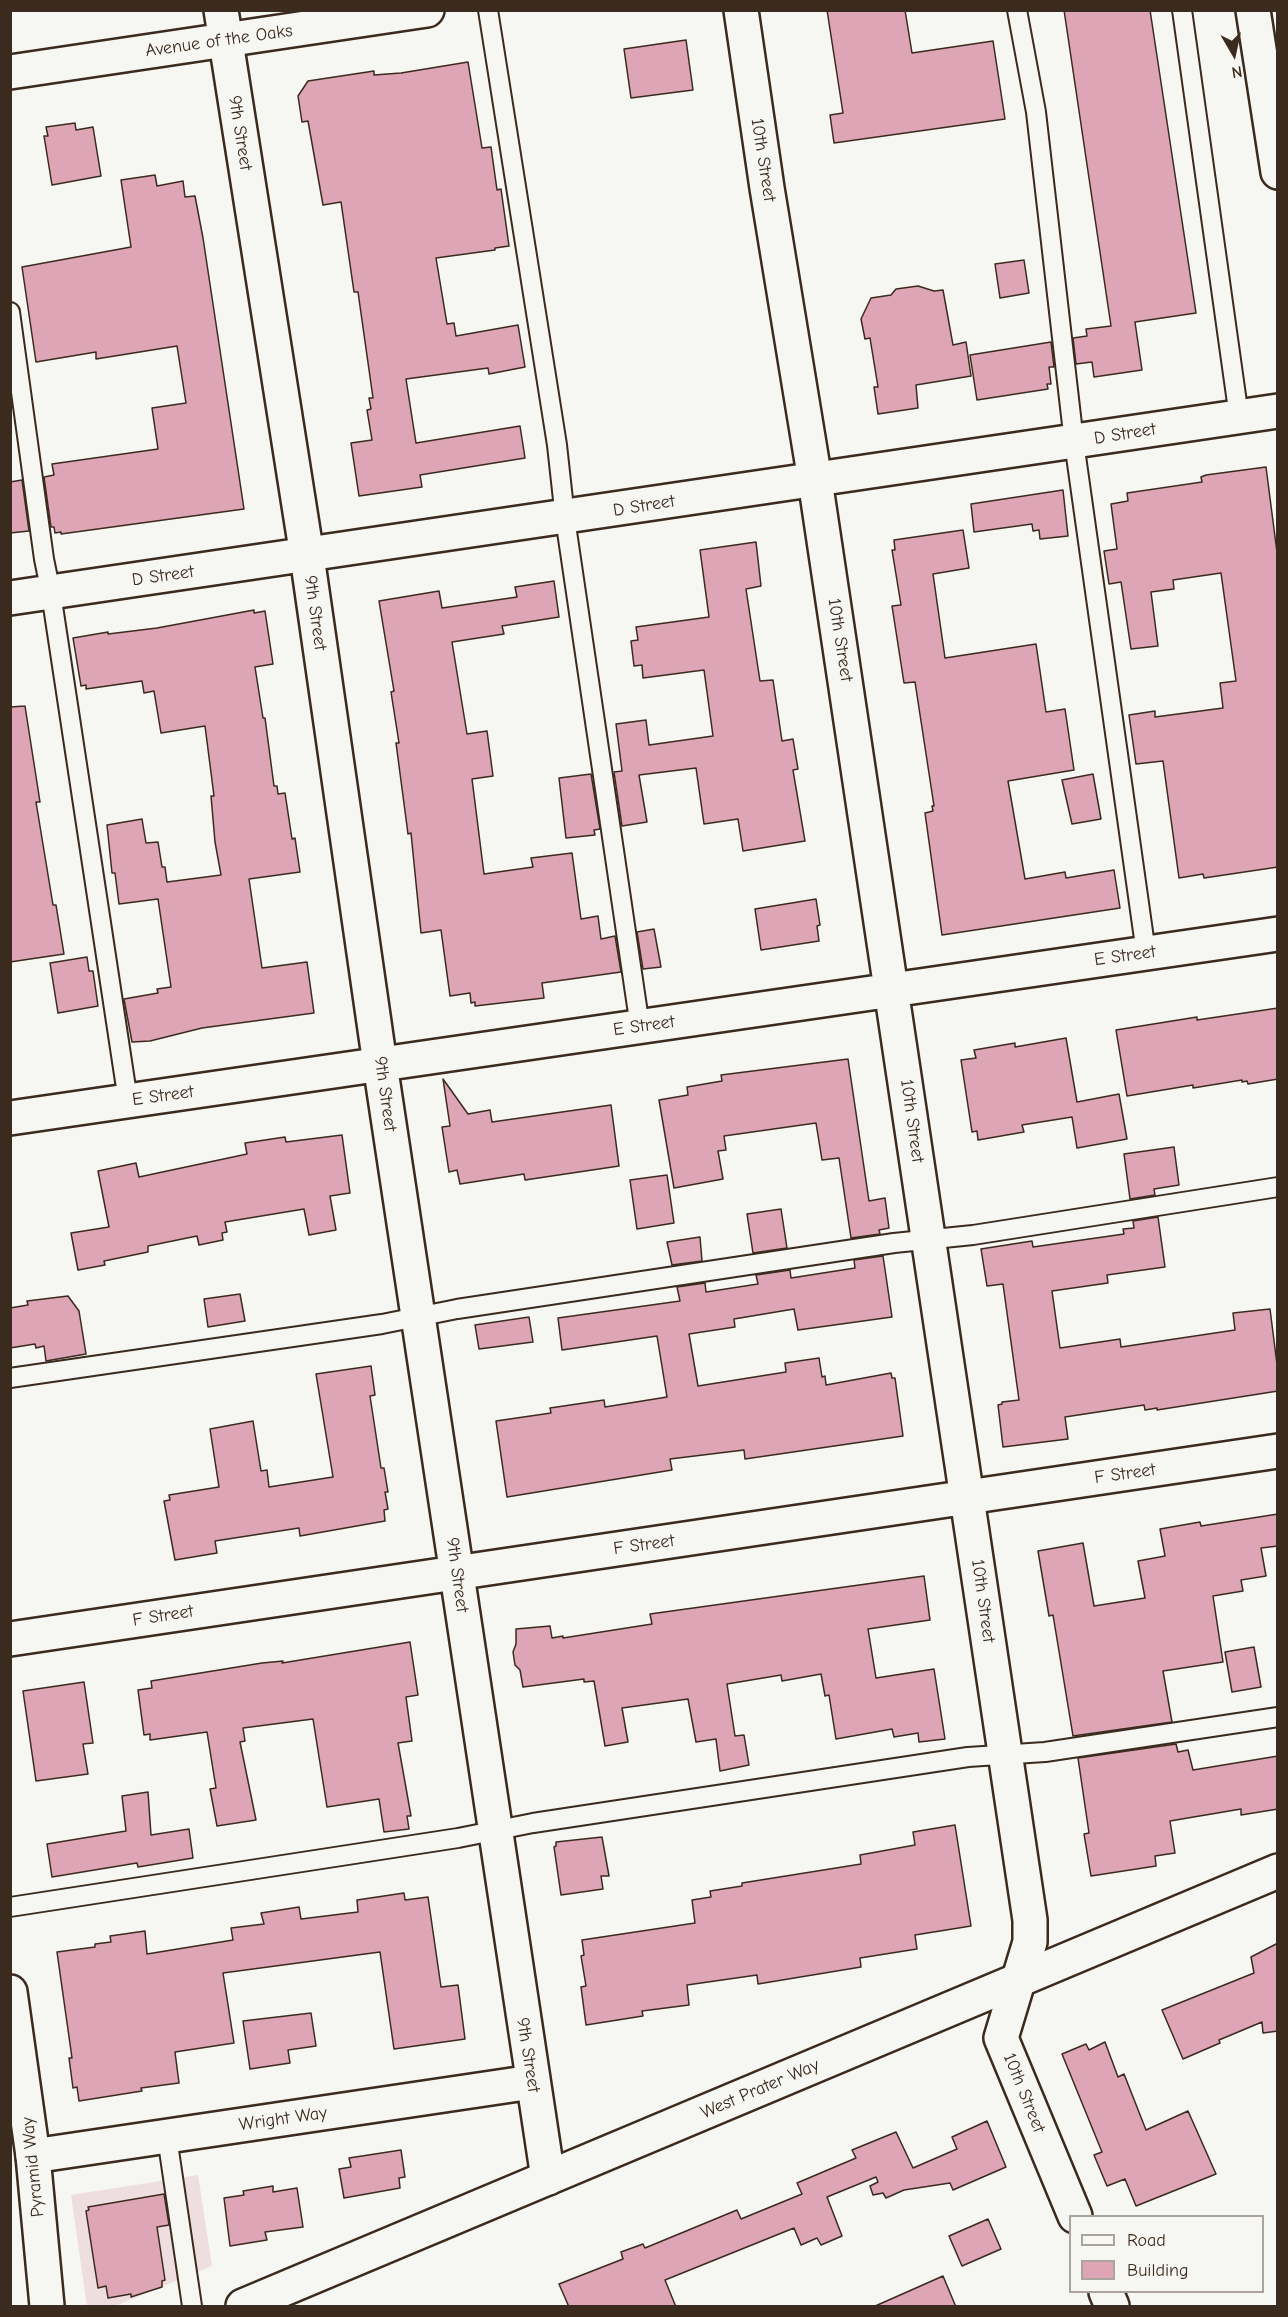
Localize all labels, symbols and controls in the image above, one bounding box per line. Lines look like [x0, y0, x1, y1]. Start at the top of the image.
street label: Avenue of the Oaks [144, 20, 294, 62]
north arrow [1204, 24, 1264, 84]
text: N [1230, 62, 1243, 81]
street label: 9th Street [223, 94, 257, 172]
street label: 10th Street [746, 117, 780, 203]
street label: D Street [1092, 418, 1158, 450]
street label: D Street [611, 490, 677, 522]
street label: D Street [131, 561, 195, 591]
street label: 9th Street [299, 574, 331, 652]
street label: 10th Street [823, 597, 857, 683]
street label: E Street [1093, 941, 1157, 971]
street label: E Street [612, 1011, 676, 1041]
street label: 9th Street [369, 1055, 401, 1133]
street label: 10th Street [895, 1078, 929, 1164]
street label: E Street [131, 1081, 195, 1111]
street label: F Street [1093, 1459, 1157, 1489]
street label: F Street [612, 1530, 676, 1560]
street label: 9th Street [441, 1536, 473, 1614]
street label: 10th Street [966, 1558, 1000, 1644]
street label: F Street [131, 1601, 195, 1631]
street label: 9th Street [511, 2016, 545, 2094]
street label: 10th Street [998, 2050, 1050, 2136]
street label: West Prater Way [697, 2054, 823, 2124]
street label: Wright Way [237, 2102, 329, 2136]
street label: Pyramid Way [17, 2116, 49, 2218]
legend [1069, 2215, 1264, 2293]
text: Road [1127, 2230, 1166, 2251]
text: Building [1127, 2260, 1189, 2281]

